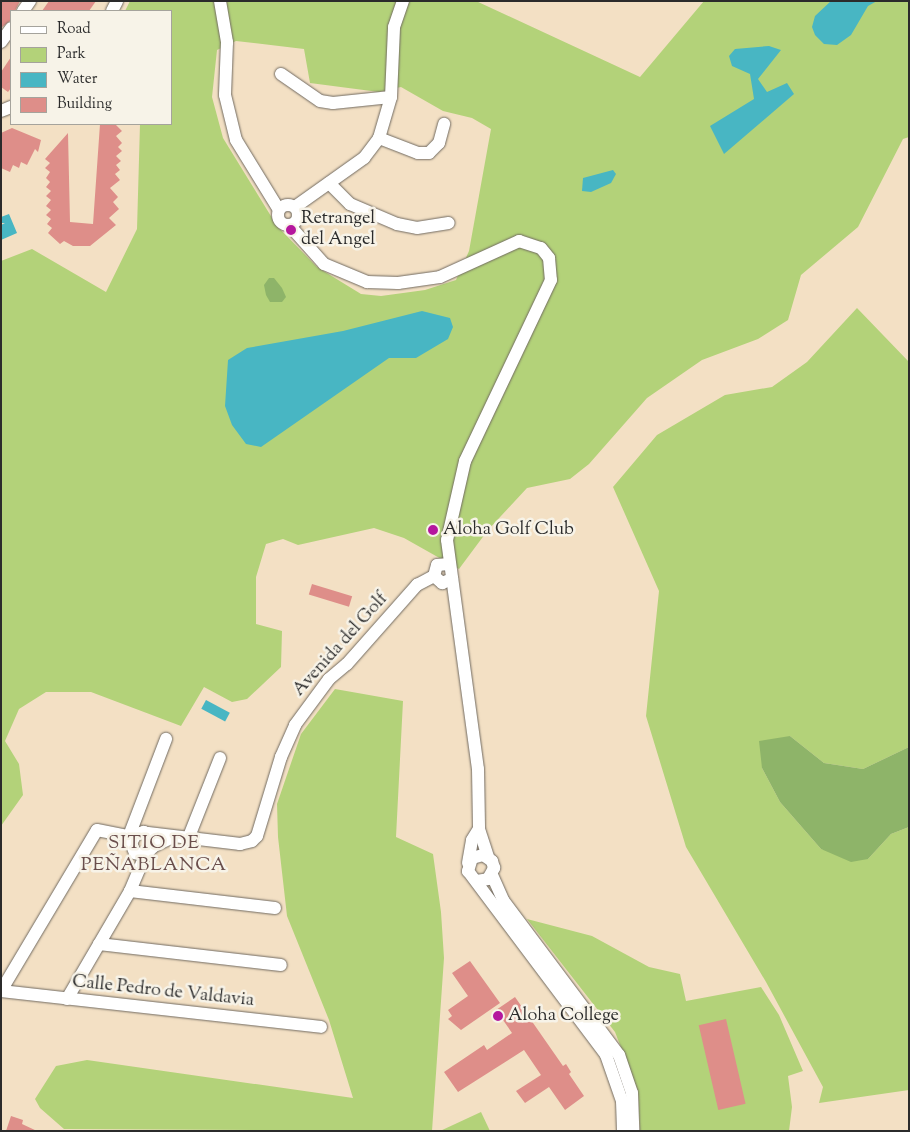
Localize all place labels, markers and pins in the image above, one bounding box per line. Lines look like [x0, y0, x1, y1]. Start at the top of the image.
place label: Retrangel del Angel [301, 209, 375, 252]
marker: Retrangel del Angel [285, 224, 297, 236]
place label: Aloha Golf Club [443, 519, 574, 541]
marker: Aloha Golf Club [427, 524, 439, 536]
place label: Aloha College [508, 1005, 619, 1027]
marker: Aloha College [492, 1010, 504, 1022]

